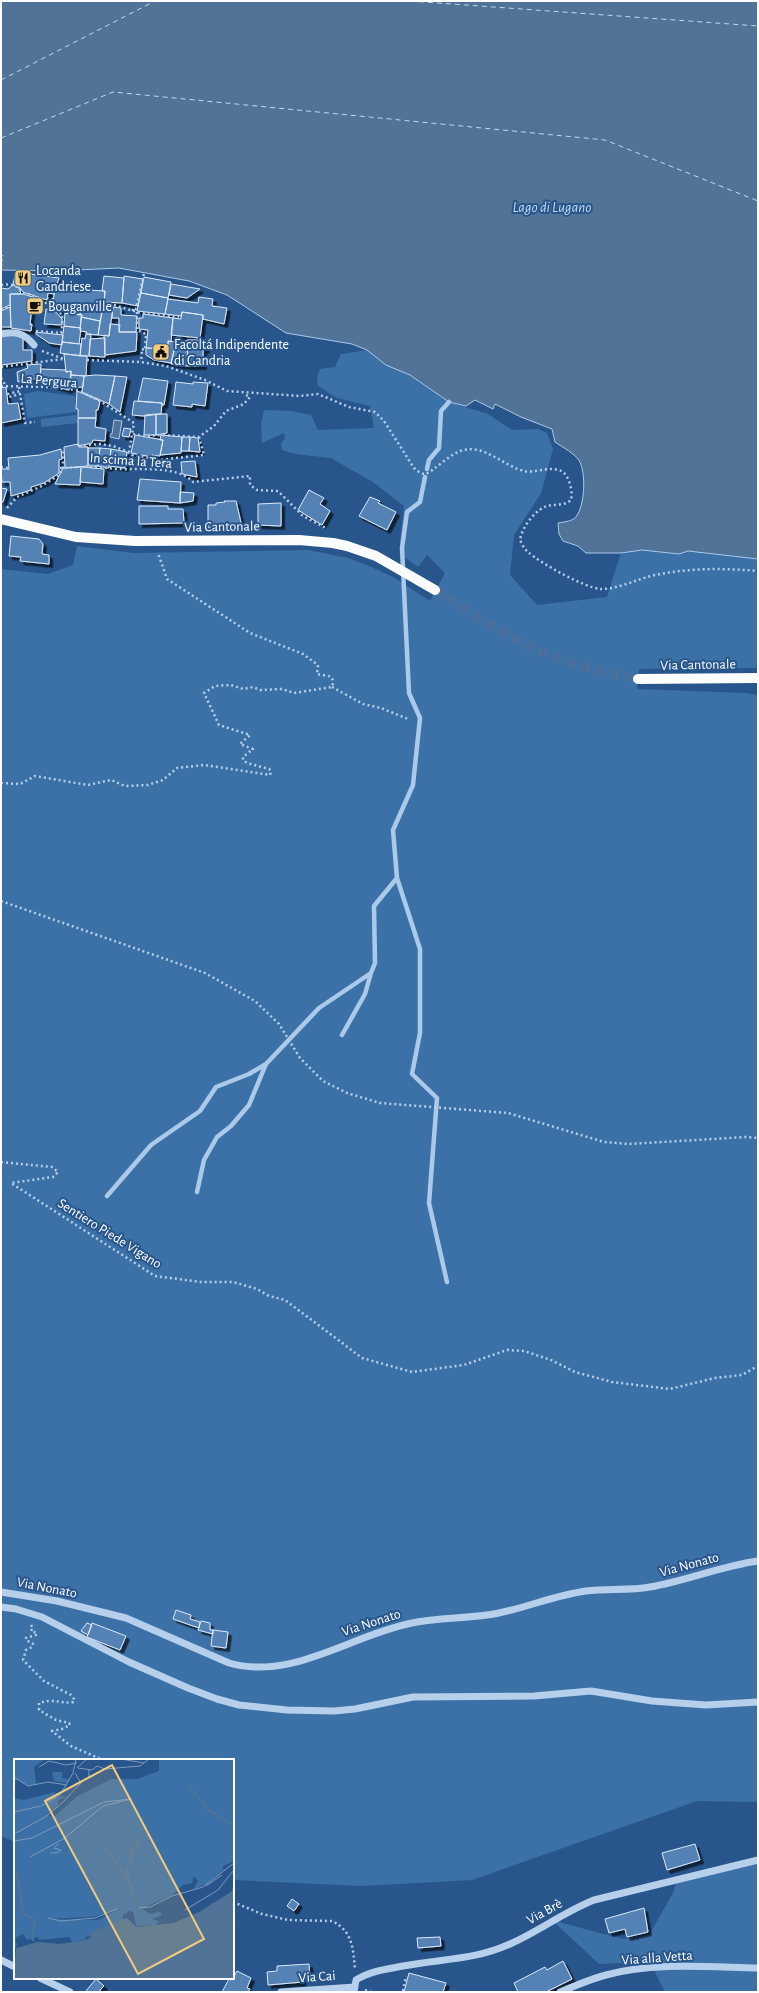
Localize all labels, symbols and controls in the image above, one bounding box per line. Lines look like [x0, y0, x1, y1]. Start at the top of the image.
water label: Lago di Lugano [513, 200, 591, 215]
place label: Locanda Gandriese [36, 264, 91, 294]
restaurant icon: Locanda Gandriese [13, 268, 33, 288]
cafe icon: Bouganville [25, 296, 45, 316]
place label: Bouganville [48, 300, 112, 314]
place label: Facoltá Indipendente di Gandria [174, 338, 289, 368]
public building icon: Facoltá Indipendente di Gandria [151, 342, 171, 362]
street label: La Pergura [20, 372, 78, 390]
street label: In scima la Tera [89, 451, 173, 471]
street label: Via Cantonale [184, 519, 260, 535]
street label: Via Cantonale [660, 657, 736, 673]
street label: Sentiero Piede Vigano [55, 1196, 164, 1272]
street label: Via Nonato [658, 1550, 721, 1580]
street label: Via Nonato [16, 1575, 78, 1601]
street label: Via Nonato [340, 1607, 403, 1639]
inset map [14, 1759, 234, 1979]
street label: Via Brè [524, 1896, 565, 1927]
street label: Via alla Vetta [621, 1948, 694, 1967]
street label: Via Cai [298, 1969, 336, 1985]

